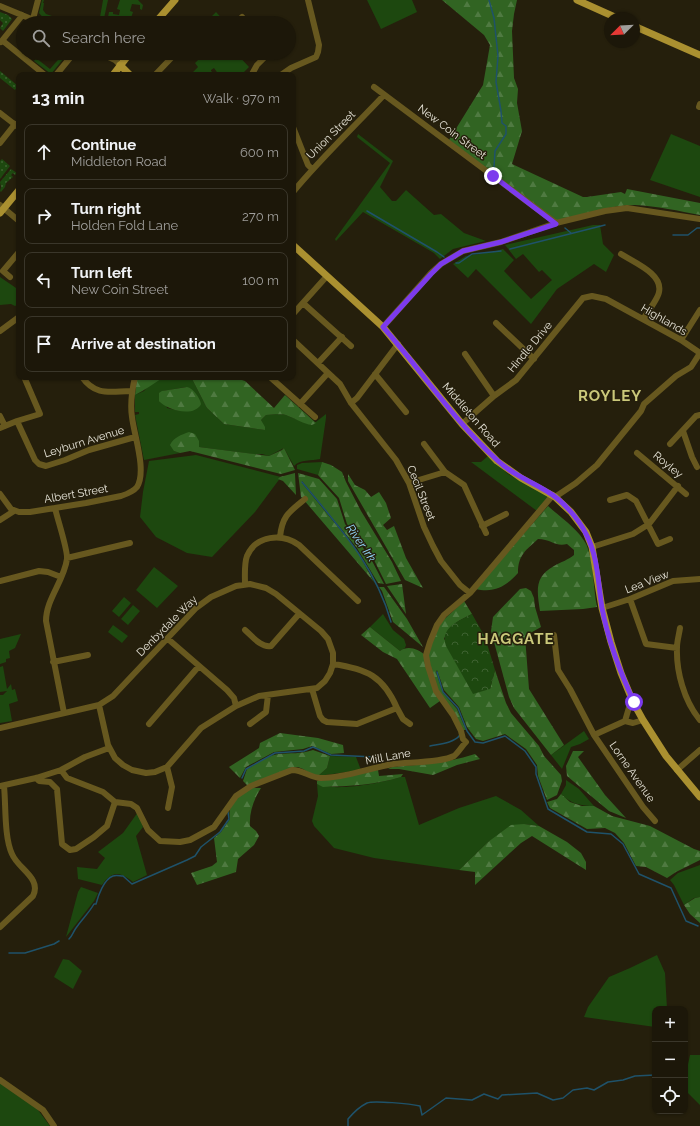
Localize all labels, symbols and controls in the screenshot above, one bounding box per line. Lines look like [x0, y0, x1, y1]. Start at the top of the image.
north arrow [604, 12, 640, 48]
search box [16, 16, 296, 60]
icon: search [30, 27, 52, 49]
text: Search here [62, 29, 145, 47]
text: 13 min [32, 88, 84, 108]
text: Walk · 970 m [203, 91, 280, 106]
street label: New Coin Street [415, 102, 489, 162]
street label: Union Street [304, 108, 358, 162]
text: Continue [71, 136, 136, 154]
icon: ahead [33, 141, 55, 163]
text: 600 m [240, 145, 279, 160]
text: Middleton Road [71, 154, 167, 169]
route end [484, 167, 502, 185]
text: Turn right [71, 200, 141, 218]
icon: right [33, 205, 55, 227]
text: 270 m [242, 209, 279, 224]
text: Holden Fold Lane [71, 218, 178, 233]
text: Turn left [71, 264, 132, 282]
icon: left [33, 269, 55, 291]
text: 100 m [242, 273, 279, 288]
text: New Coin Street [71, 282, 168, 297]
street label: Highlands [639, 302, 689, 338]
street label: Hindle Drive [505, 319, 555, 375]
icon: arrive [33, 333, 55, 355]
text: Arrive at destination [71, 335, 216, 353]
street label: Middleton Road [440, 380, 503, 450]
district label: ROYLEY [578, 387, 642, 405]
street label: Leyburn Avenue [42, 423, 126, 460]
street label: Royley [650, 449, 686, 481]
street label: Cecil Street [404, 463, 438, 523]
street label: Albert Street [43, 482, 109, 506]
water label: River Irk [343, 522, 379, 565]
street label: Lea View [623, 568, 671, 596]
street label: Denbydale Way [134, 593, 200, 659]
district label: HAGGATE [478, 630, 554, 648]
route start [625, 693, 643, 711]
street label: Lorne Avenue [606, 739, 658, 805]
street label: Mill Lane [364, 747, 412, 767]
map controls [652, 1006, 688, 1114]
button: + [652, 1006, 688, 1042]
button: − [652, 1042, 688, 1078]
button: locate [652, 1078, 688, 1114]

